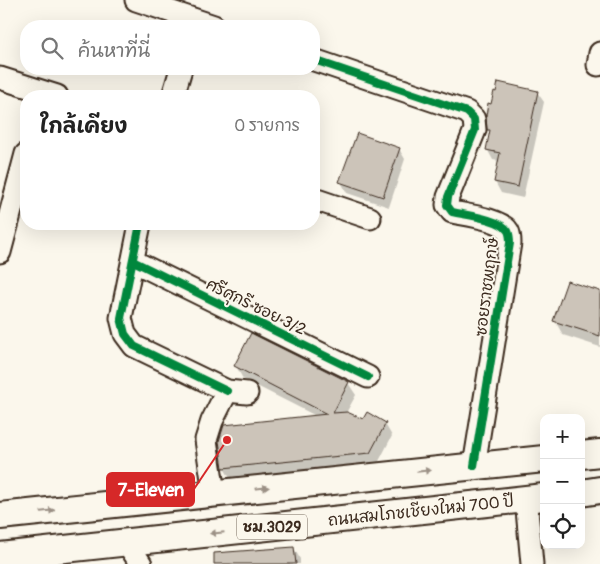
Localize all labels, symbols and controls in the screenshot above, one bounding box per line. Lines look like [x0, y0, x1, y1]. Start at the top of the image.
search box [20, 20, 320, 75]
icon: search [38, 34, 66, 62]
text: ค้นหาที่นี่ [78, 39, 150, 63]
text: ใกล้เคียง [40, 113, 127, 140]
text: 0 รายการ [234, 116, 300, 136]
street label: ซอยราชพฤกษ์ [469, 236, 504, 338]
street label: ศรีศุกรี ซอย 3/2 [202, 273, 310, 342]
map controls [540, 414, 585, 549]
button: + [540, 414, 585, 459]
button: − [540, 459, 585, 504]
one-way arrow [416, 467, 432, 475]
callout: 7-Eleven [107, 473, 194, 506]
text: 7-Eleven [118, 479, 184, 502]
one-way arrow [255, 484, 271, 492]
street label: ถนนสมโภชเชียงใหม่ 700 ปี [327, 489, 515, 531]
button: locate [540, 504, 585, 549]
one-way arrow [41, 507, 57, 515]
road number: ชม.3029 [237, 514, 307, 540]
one-way arrow [209, 529, 225, 537]

